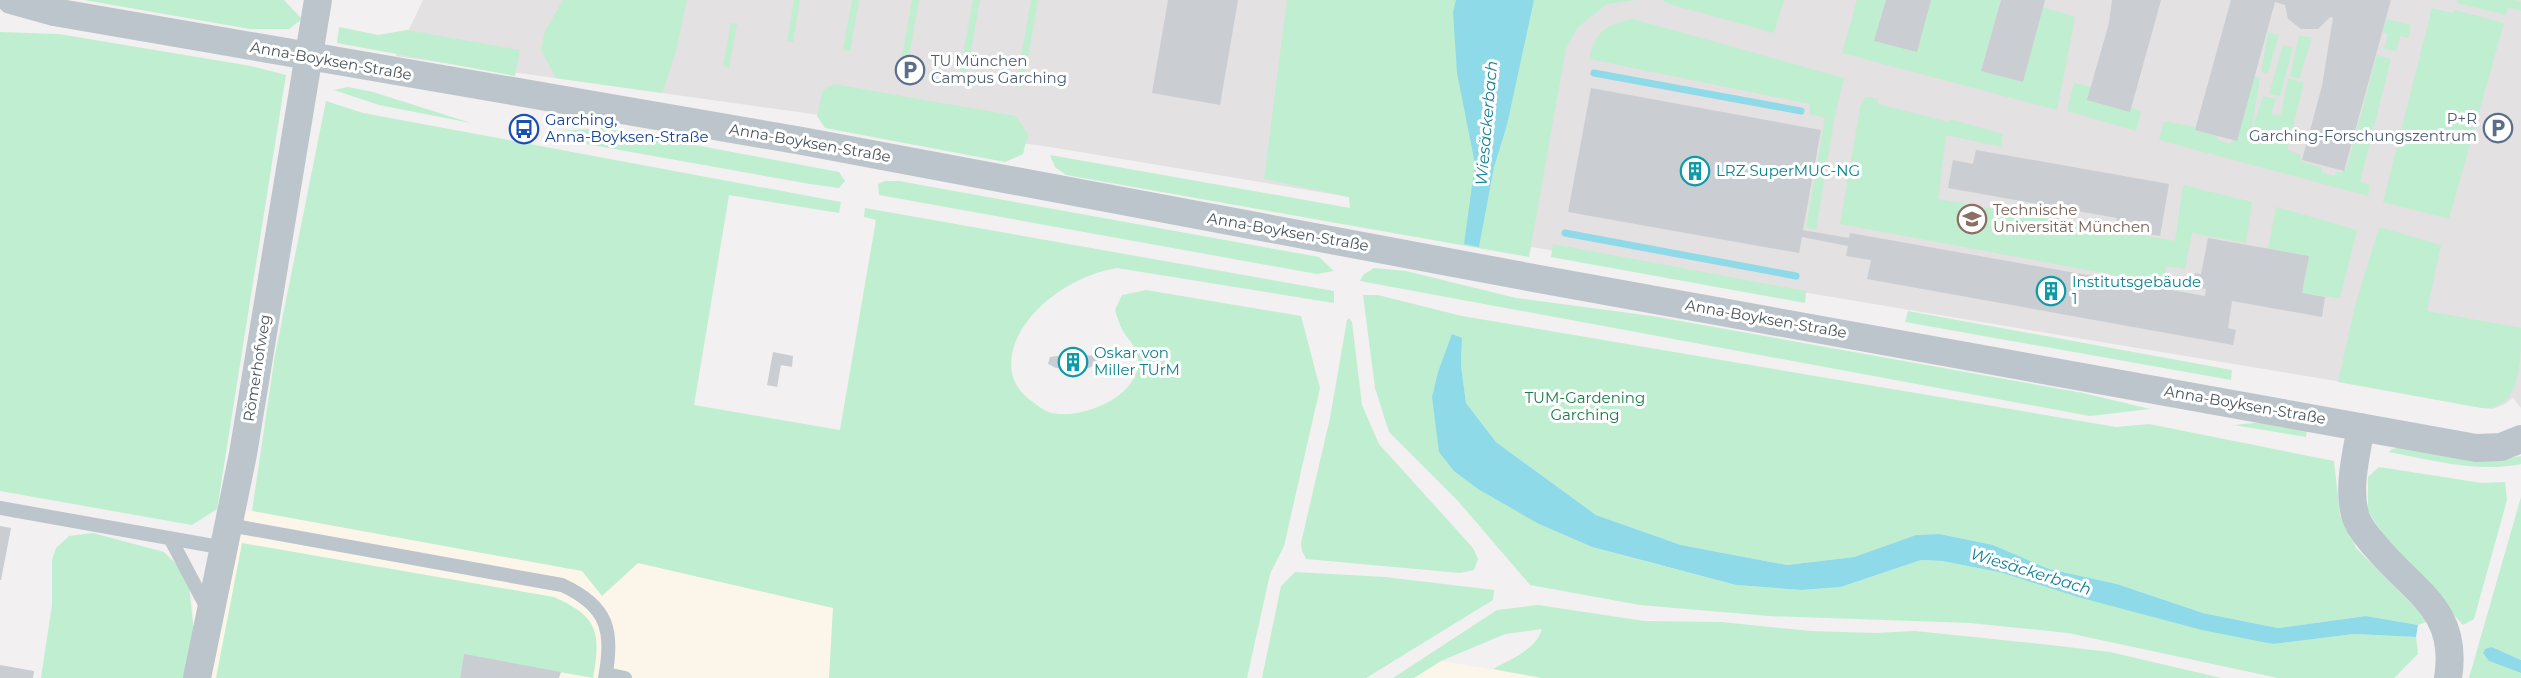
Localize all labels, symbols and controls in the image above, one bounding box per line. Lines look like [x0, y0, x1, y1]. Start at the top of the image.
street label: Anna-Boyksen-Straße [249, 37, 413, 84]
place label: TU München Campus Garching [931, 51, 1067, 87]
parking icon: TU München Campus Garching [894, 54, 926, 86]
water label: Wiesäckerbach [1472, 60, 1501, 186]
place label: P+R Garching-Forschungszentrum [2249, 109, 2477, 145]
place label: Garching, Anna-Boyksen-Straße [545, 110, 709, 146]
parking icon: P+R Garching-Forschungszentrum [2482, 112, 2514, 144]
bus stop icon: Garching, Anna-Boyksen-Straße [508, 113, 540, 145]
street label: Anna-Boyksen-Straße [728, 119, 892, 166]
building icon: LRZ SuperMUC-NG [1679, 155, 1711, 187]
place label: LRZ SuperMUC-NG [1716, 161, 1860, 180]
place label: Technische Universität München [1993, 200, 2150, 236]
school or university icon: Technische Universität München [1956, 203, 1988, 235]
street label: Anna-Boyksen-Straße [1206, 208, 1370, 255]
place label: Institutsgebäude 1 [2072, 272, 2201, 308]
building icon: Institutsgebäude 1 [2035, 275, 2067, 307]
street label: Anna-Boyksen-Straße [1684, 295, 1848, 342]
street label: Römerhofweg [239, 313, 274, 423]
place label: Oskar von Miller TUrM [1094, 343, 1180, 379]
building icon: Oskar von Miller TUrM [1057, 346, 1089, 378]
street label: Anna-Boyksen-Straße [2163, 381, 2327, 428]
park label: TUM-Gardening Garching [1525, 388, 1645, 424]
water label: Wiesäckerbach [1968, 544, 2093, 599]

